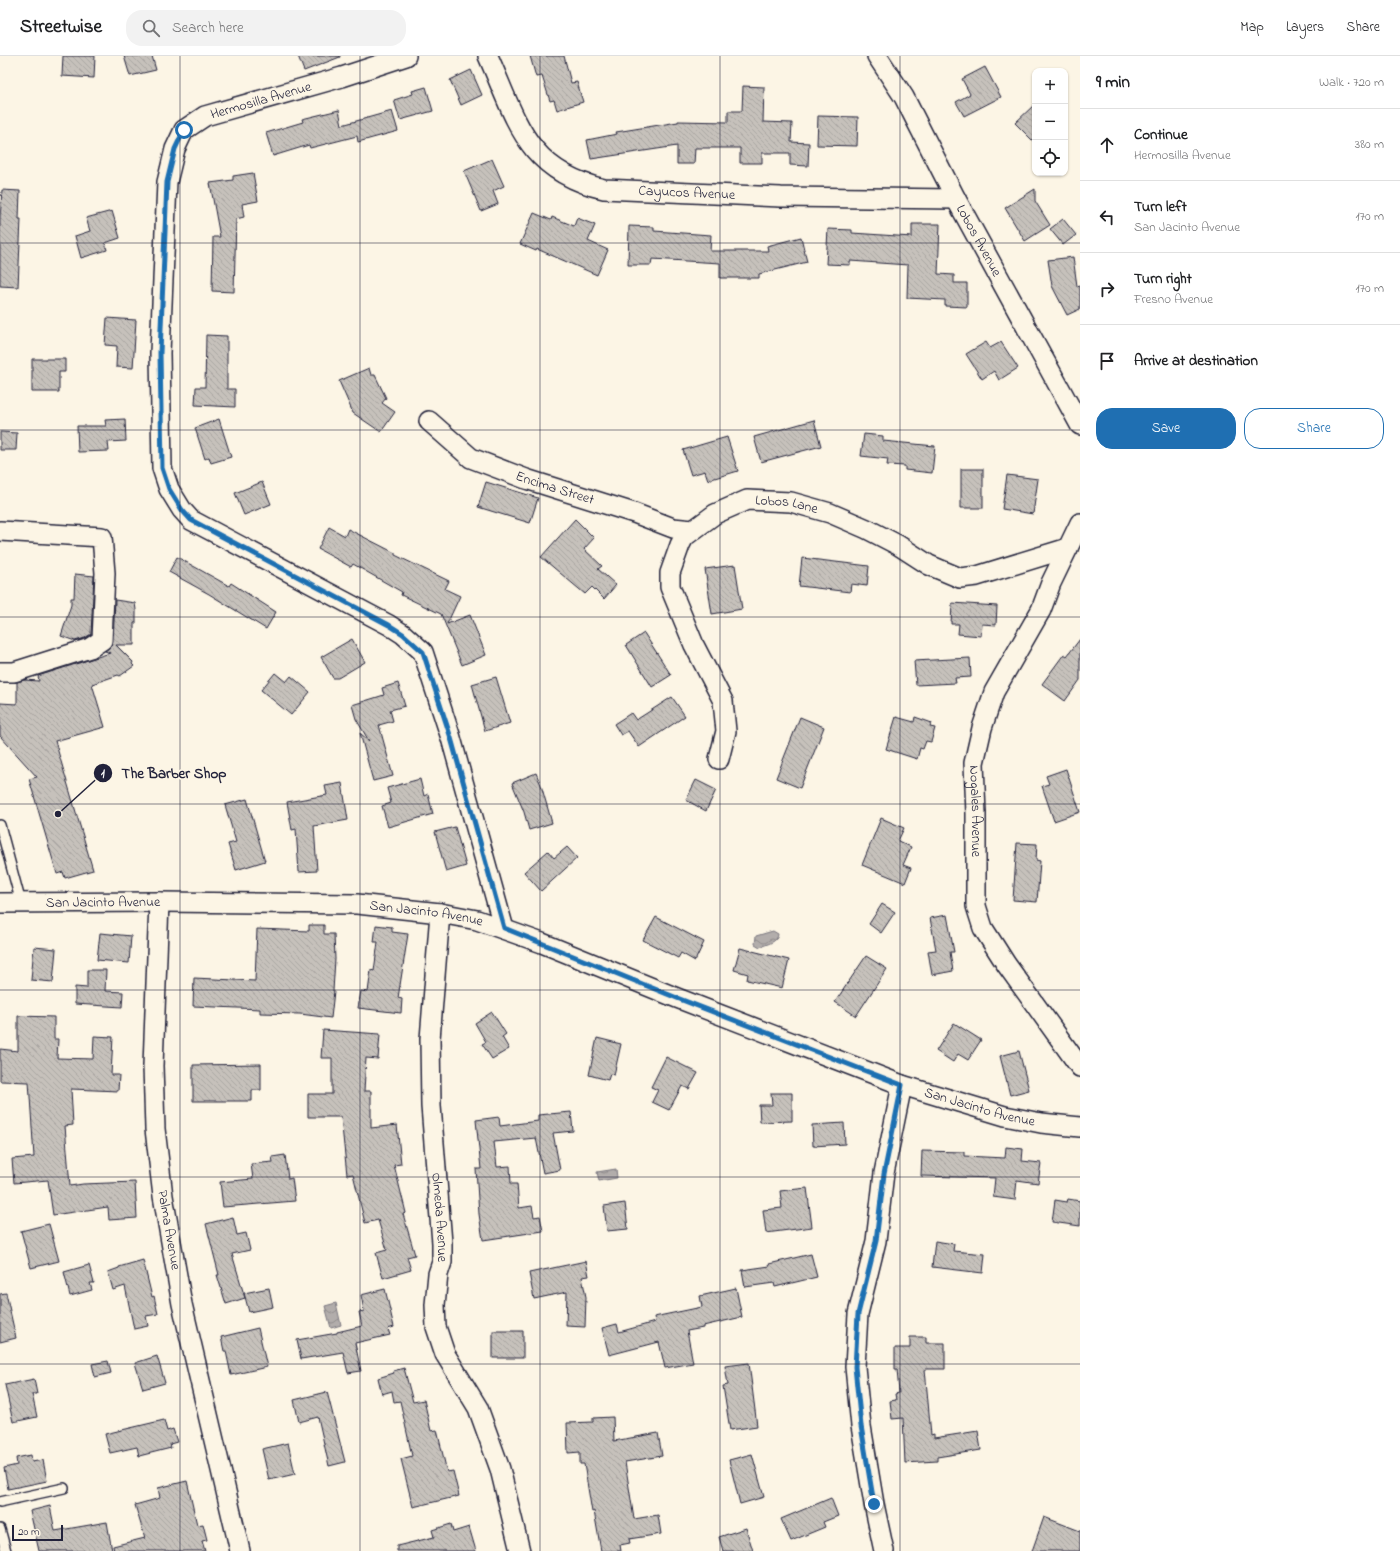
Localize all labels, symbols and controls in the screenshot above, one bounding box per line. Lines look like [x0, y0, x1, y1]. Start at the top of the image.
search box [126, 10, 406, 46]
text: Streetwise [20, 14, 102, 41]
icon: search [140, 17, 162, 39]
text: Search here [172, 17, 244, 39]
text: Map [1240, 17, 1264, 38]
text: Layers [1286, 17, 1324, 38]
text: Share [1346, 17, 1380, 38]
map controls [1032, 68, 1068, 176]
button: + [1032, 68, 1068, 104]
text: 9 min [1096, 70, 1130, 95]
text: Walk · 720 m [1319, 73, 1384, 92]
street label: Hermosilla Avenue [208, 76, 315, 125]
button: − [1032, 104, 1068, 140]
route start [175, 121, 193, 139]
text: Continue [1134, 124, 1188, 146]
icon: ahead [1096, 134, 1118, 156]
text: 380 m [1355, 135, 1384, 154]
button: locate [1032, 140, 1068, 176]
text: Hermosilla Avenue [1134, 146, 1231, 165]
street label: Cayucos Avenue [638, 180, 736, 205]
text: Turn left [1134, 196, 1187, 218]
street label: Lobos Avenue [951, 201, 1007, 281]
icon: left [1096, 206, 1118, 228]
text: 170 m [1356, 207, 1384, 226]
text: San Jacinto Avenue [1134, 218, 1240, 237]
text: Turn right [1134, 268, 1192, 290]
icon: right [1096, 278, 1118, 300]
text: 170 m [1356, 279, 1384, 298]
text: Fresno Avenue [1134, 290, 1213, 309]
icon: arrive [1096, 350, 1118, 372]
text: Arrive at destination [1134, 350, 1258, 372]
button: Save [1096, 408, 1236, 449]
button: Share [1244, 408, 1384, 449]
street label: Encima Street [512, 465, 597, 510]
street label: Lobos Lane [755, 490, 821, 520]
callout: The Barber Shop [93, 759, 234, 786]
text: The Barber Shop [122, 763, 226, 785]
text: 1 [101, 765, 105, 783]
street label: Nogales Avenue [963, 765, 987, 858]
street label: San Jacinto Avenue [46, 891, 161, 913]
street label: San Jacinto Avenue [369, 895, 487, 932]
street label: San Jacinto Avenue [922, 1082, 1038, 1132]
street label: Olmeda Avenue [426, 1172, 453, 1263]
street label: Palma Avenue [152, 1189, 186, 1272]
route end [865, 1495, 883, 1513]
scale bar [12, 1523, 63, 1542]
text: 20 m [18, 1524, 40, 1540]

